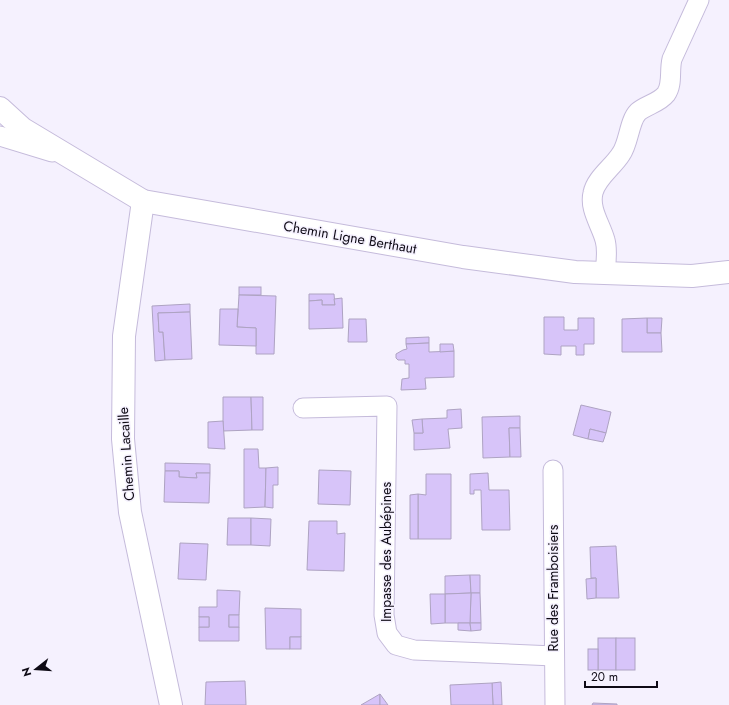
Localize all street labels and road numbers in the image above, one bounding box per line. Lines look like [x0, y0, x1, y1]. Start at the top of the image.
street label: Chemin Ligne Berthaut [282, 215, 419, 259]
street label: Chemin Lacaille [113, 406, 139, 502]
street label: Impasse des Aubépines [376, 482, 396, 622]
street label: Rue des Framboisiers [543, 524, 563, 652]

